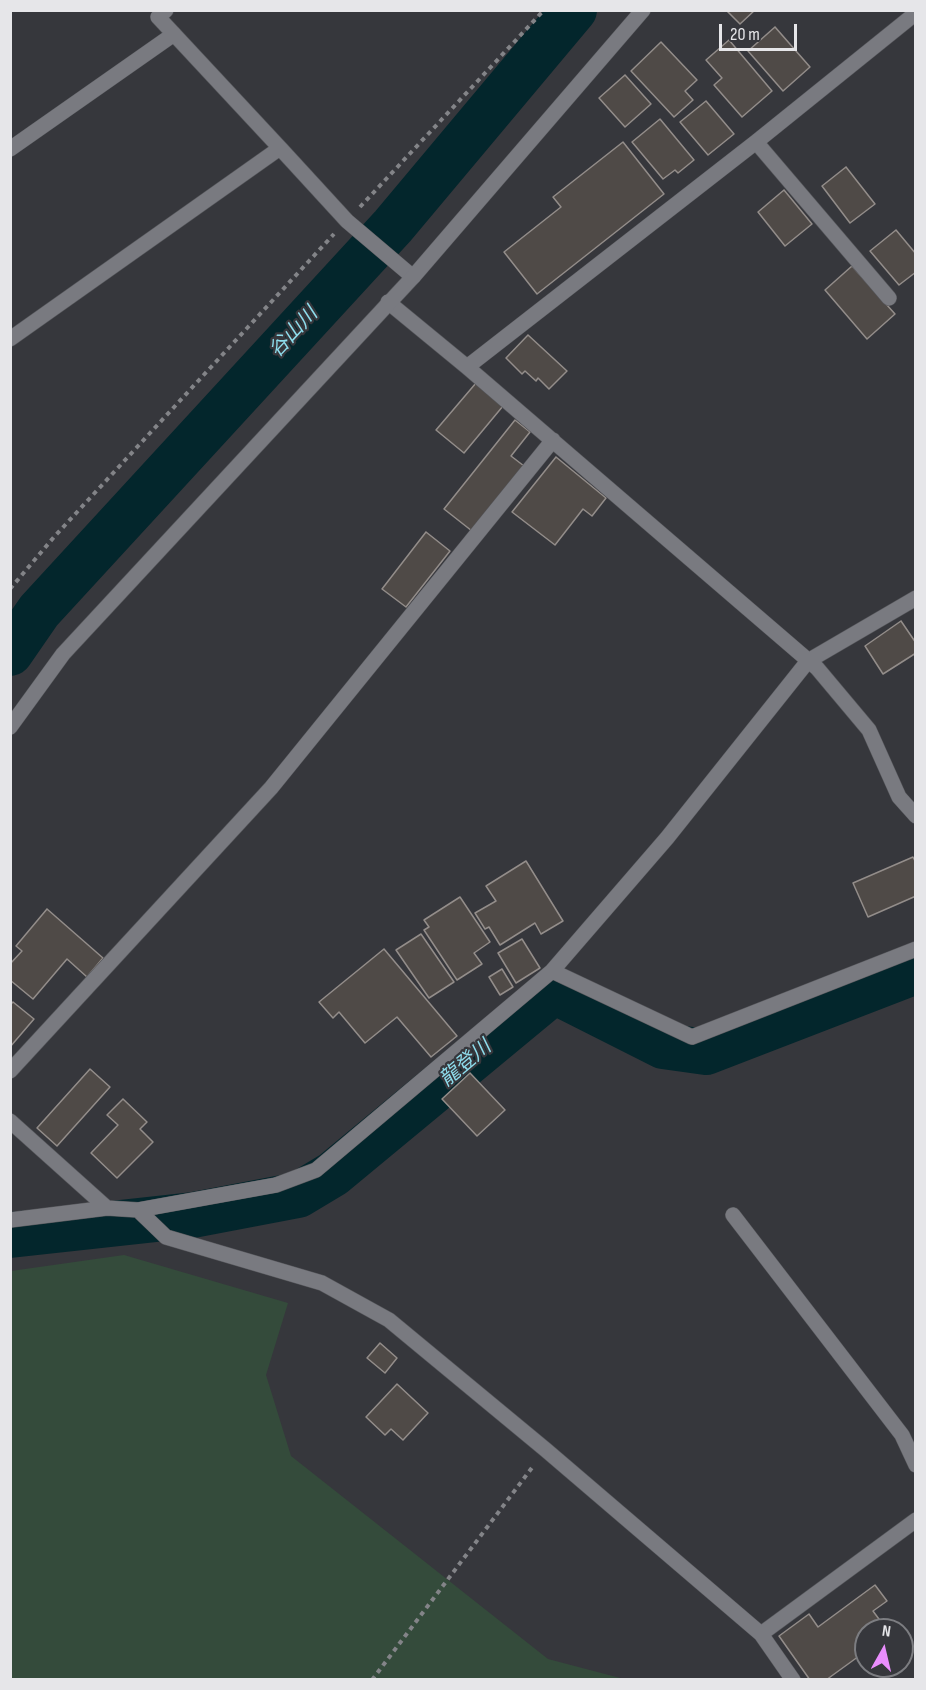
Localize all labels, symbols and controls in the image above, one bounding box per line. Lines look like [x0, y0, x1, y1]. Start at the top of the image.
scale bar [722, 12, 800, 50]
text: 20 m [730, 24, 760, 45]
water label: 谷山川 [265, 303, 323, 363]
water label: 龍登川 [435, 1036, 497, 1092]
north arrow [854, 1618, 914, 1678]
text: N [881, 1622, 892, 1642]

